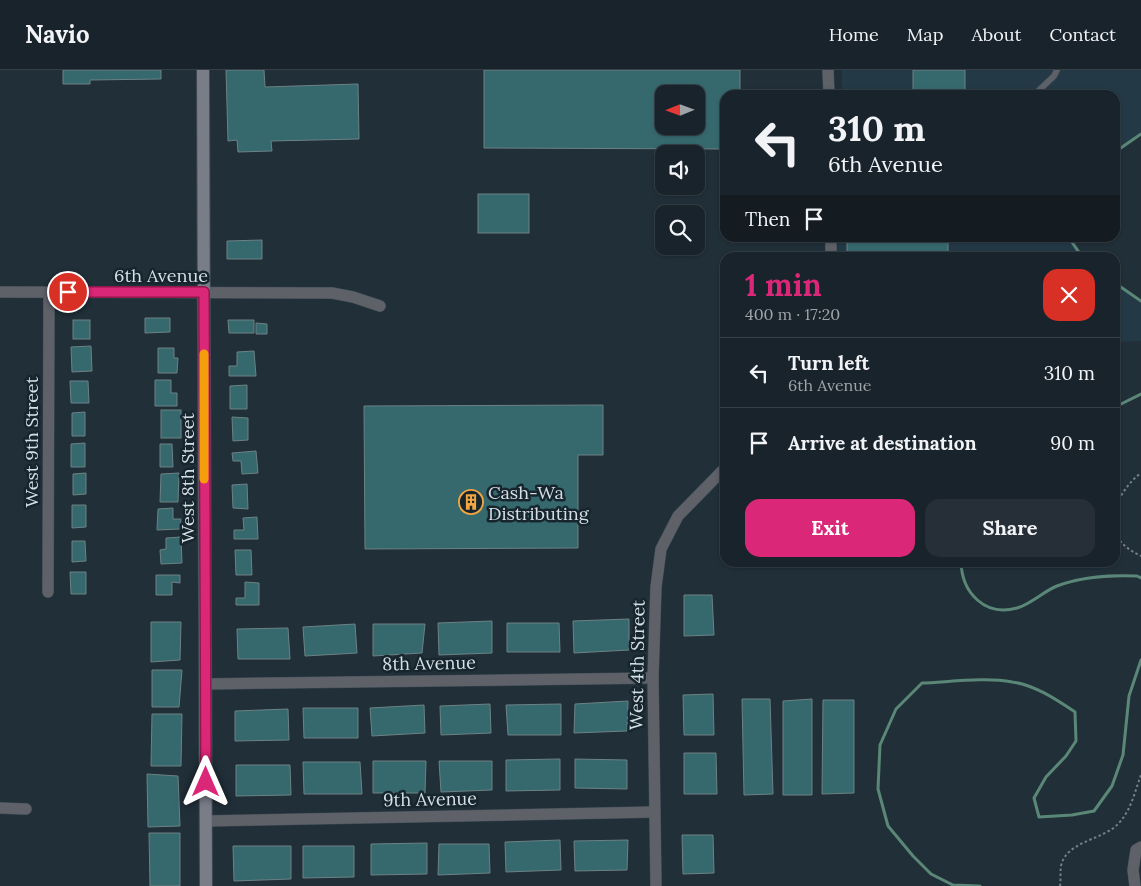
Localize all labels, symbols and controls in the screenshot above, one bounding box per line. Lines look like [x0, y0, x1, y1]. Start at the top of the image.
text: Navio [25, 19, 90, 50]
text: Home [829, 23, 879, 46]
text: Map [907, 23, 943, 46]
text: About [971, 23, 1021, 46]
text: Contact [1049, 23, 1116, 46]
north arrow [655, 85, 705, 135]
map controls [655, 85, 705, 255]
text: 310 m [828, 106, 925, 151]
icon: left [745, 110, 810, 175]
button: sound [655, 145, 705, 195]
text: 6th Avenue [828, 150, 943, 178]
button: search [655, 205, 705, 255]
icon: arrive [800, 205, 828, 233]
text: Then [745, 207, 790, 231]
street label: 6th Avenue [114, 264, 208, 287]
text: 1 min [745, 266, 822, 304]
button: close [1043, 269, 1095, 321]
pin [47, 271, 89, 313]
icon: arrive [54, 278, 82, 306]
text: 400 m · 17:20 [745, 304, 840, 324]
text: Turn left [788, 351, 869, 375]
icon: left [745, 359, 773, 387]
text: 310 m [1044, 361, 1095, 385]
text: 6th Avenue [788, 375, 872, 395]
street label: West 9th Street [20, 377, 43, 507]
street label: West 8th Street [176, 413, 199, 543]
icon: arrive [745, 429, 773, 457]
text: Arrive at destination [788, 431, 977, 455]
text: 90 m [1050, 431, 1095, 455]
place label: Cash-Wa Distributing [488, 481, 590, 525]
building icon: Cash-Wa Distributing [458, 489, 484, 515]
button: Exit [745, 499, 915, 557]
button: Share [925, 499, 1095, 557]
street label: West 4th Street [624, 600, 650, 730]
street label: 8th Avenue [382, 651, 476, 675]
position arrow [179, 755, 231, 807]
street label: 9th Avenue [383, 787, 477, 811]

